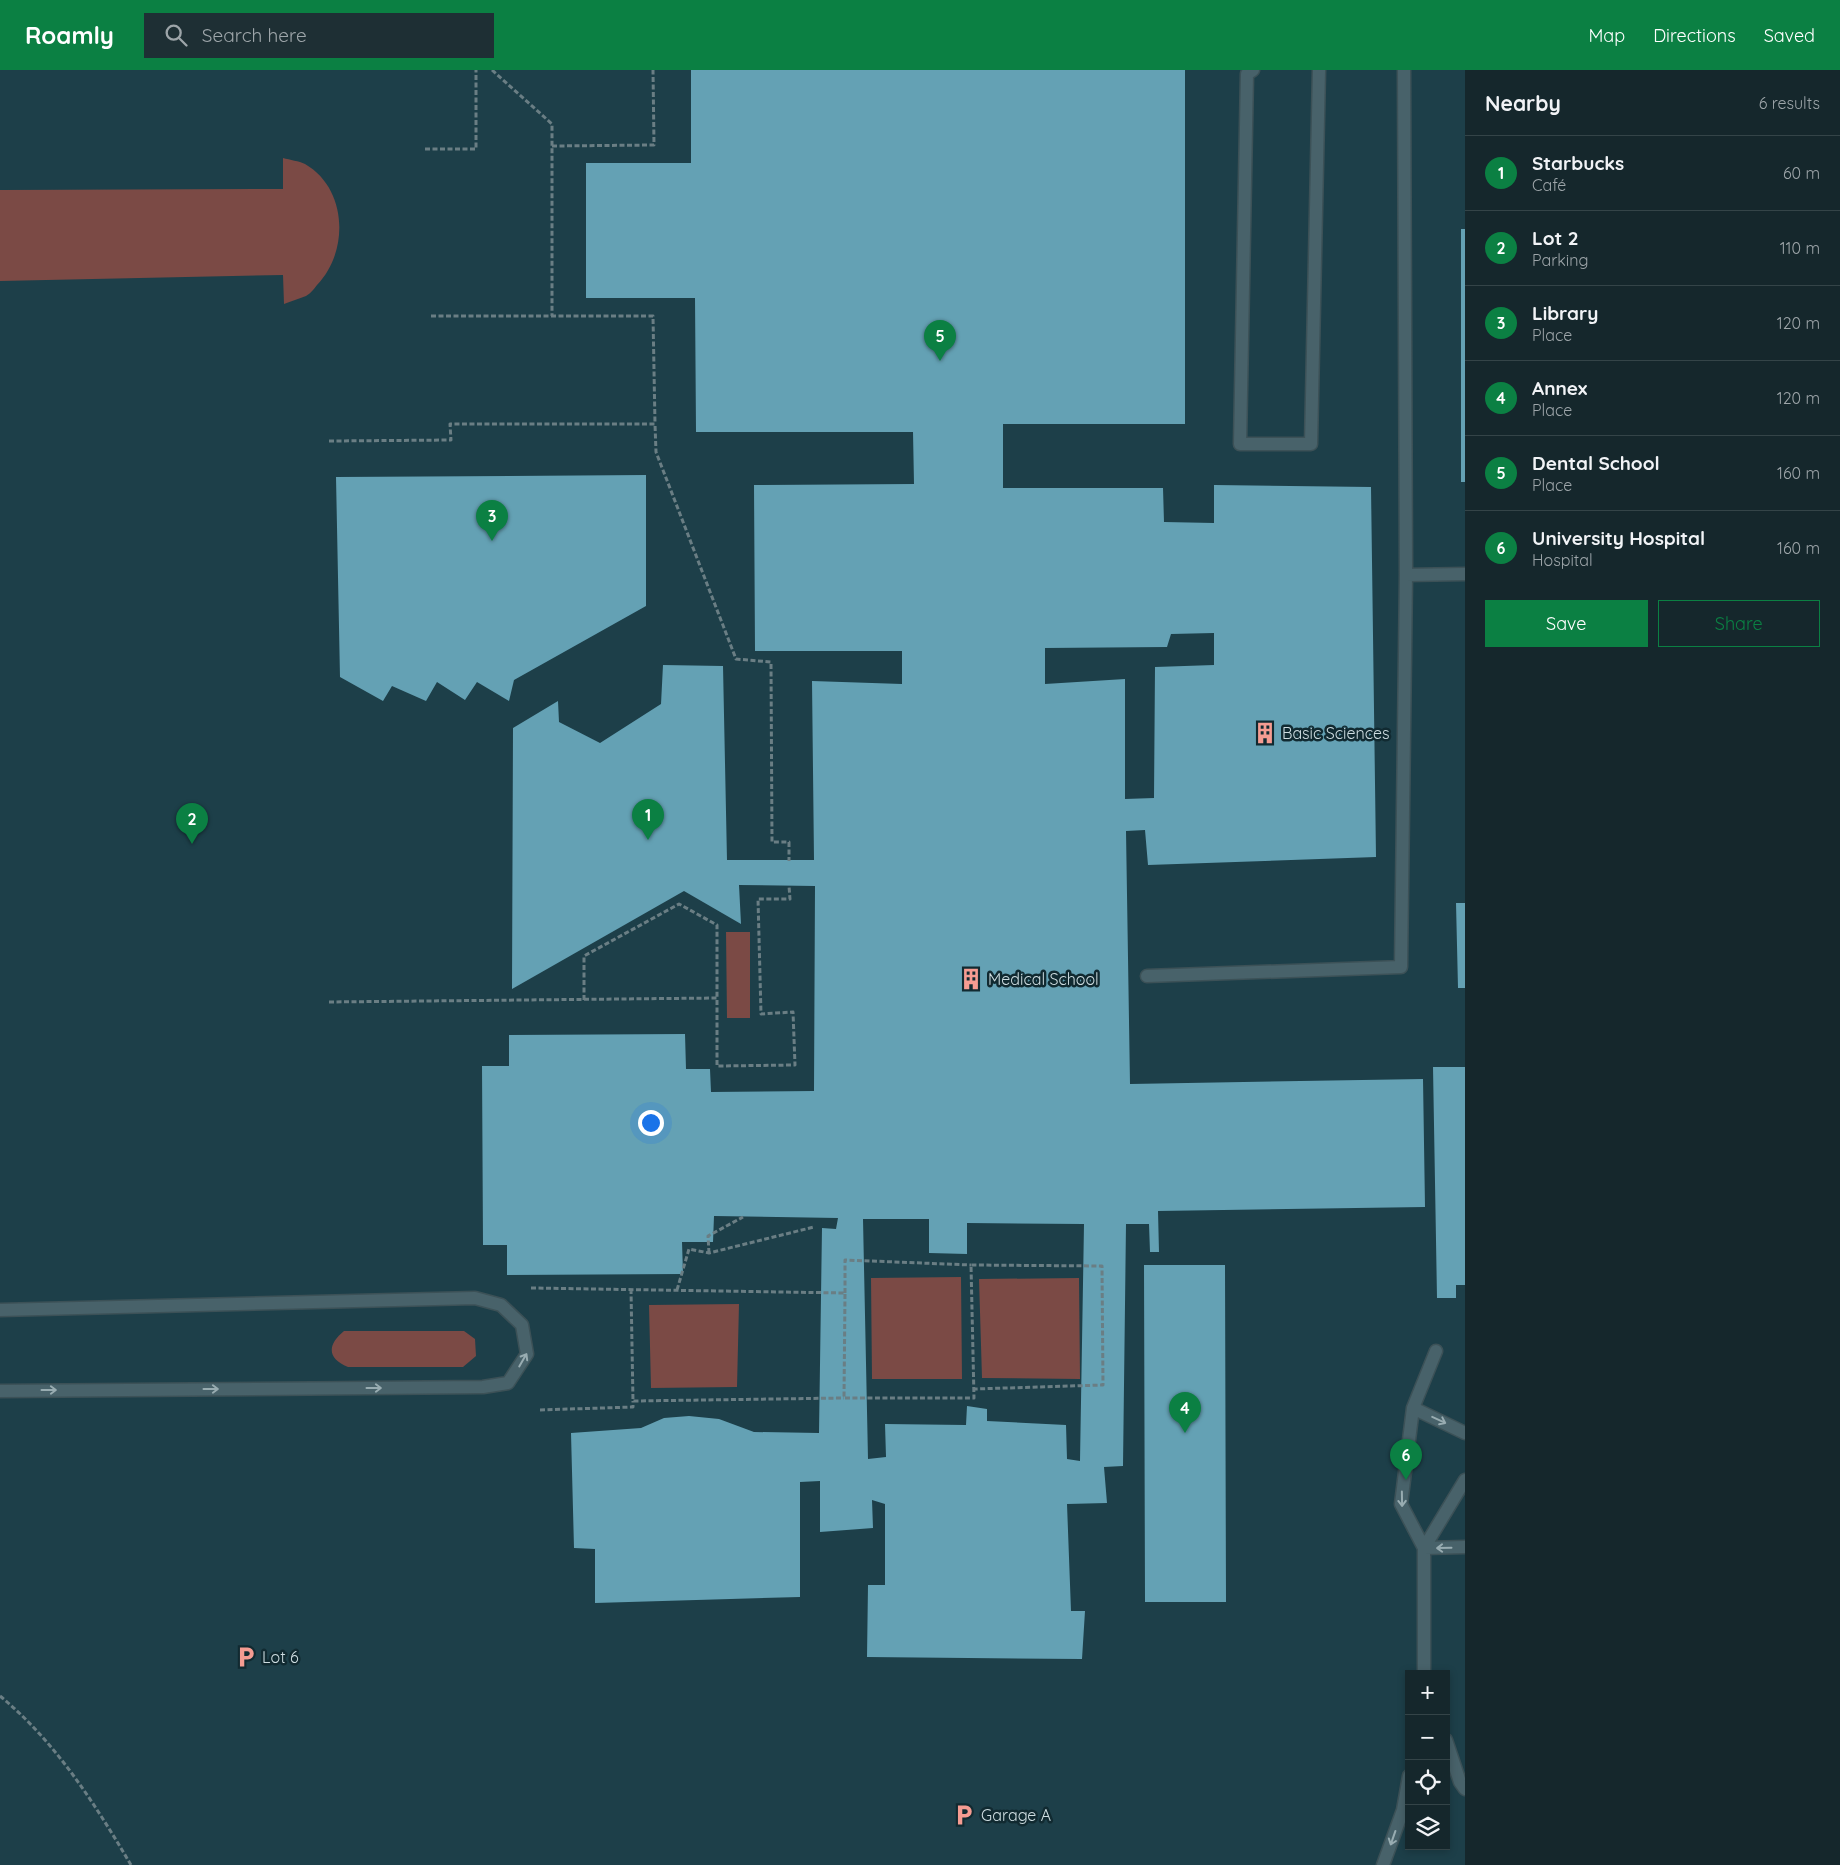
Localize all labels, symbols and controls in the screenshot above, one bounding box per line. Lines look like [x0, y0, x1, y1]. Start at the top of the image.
search box [144, 13, 494, 58]
text: Roamly [25, 20, 114, 50]
icon: search [162, 21, 190, 49]
text: Search here [202, 23, 307, 47]
text: Map [1588, 24, 1625, 47]
text: Directions [1653, 24, 1736, 47]
text: Saved [1764, 24, 1815, 47]
text: Nearby [1485, 90, 1561, 116]
text: 6 results [1759, 93, 1820, 113]
text: Starbucks [1532, 151, 1624, 175]
text: 1 [1498, 163, 1504, 183]
text: 60 m [1783, 163, 1820, 183]
text: Café [1532, 175, 1566, 195]
text: Lot 2 [1532, 226, 1578, 250]
text: 2 [1496, 238, 1506, 258]
text: 110 m [1780, 238, 1820, 258]
text: Parking [1532, 250, 1589, 270]
text: Library [1532, 301, 1598, 325]
text: 3 [1497, 313, 1505, 333]
text: 120 m [1777, 313, 1820, 333]
pin: 5 [924, 320, 956, 361]
text: Place [1532, 325, 1572, 345]
text: Annex [1532, 376, 1587, 400]
text: 4 [1496, 388, 1506, 408]
text: 120 m [1777, 388, 1820, 408]
text: Place [1532, 400, 1572, 420]
text: Dental School [1532, 451, 1660, 475]
text: 5 [1496, 463, 1506, 483]
text: 160 m [1777, 463, 1820, 483]
text: Place [1532, 475, 1572, 495]
pin: 3 [476, 500, 508, 541]
text: University Hospital [1532, 526, 1705, 550]
text: 6 [1497, 538, 1505, 558]
text: 160 m [1777, 538, 1820, 558]
text: Hospital [1532, 550, 1593, 570]
button: Save [1485, 600, 1648, 647]
button: Share [1658, 600, 1820, 647]
building icon: Basic Sciences [1252, 720, 1278, 746]
place label: Basic Sciences [1282, 723, 1390, 743]
pin: 1 [632, 799, 664, 840]
pin: 2 [176, 803, 208, 844]
building icon: Medical School [958, 966, 984, 992]
place label: Medical School [988, 969, 1099, 989]
your location [638, 1110, 664, 1136]
one-way arrow [518, 1352, 528, 1367]
one-way arrow [365, 1383, 381, 1393]
one-way arrow [202, 1384, 219, 1394]
one-way arrow [40, 1385, 56, 1395]
pin: 4 [1169, 1392, 1201, 1433]
one-way arrow [1431, 1416, 1446, 1425]
pin: 6 [1390, 1439, 1422, 1480]
one-way arrow [1398, 1491, 1407, 1507]
one-way arrow [1437, 1543, 1453, 1552]
parking icon: Lot 6 [233, 1644, 259, 1670]
place label: Lot 6 [262, 1647, 299, 1667]
map controls [1405, 1670, 1450, 1850]
button: + [1405, 1670, 1450, 1715]
button: − [1405, 1715, 1450, 1760]
button: locate [1405, 1760, 1450, 1805]
parking icon: Garage A [951, 1802, 977, 1828]
place label: Garage A [981, 1805, 1051, 1825]
button: layers [1405, 1805, 1450, 1850]
one-way arrow [1388, 1830, 1397, 1845]

